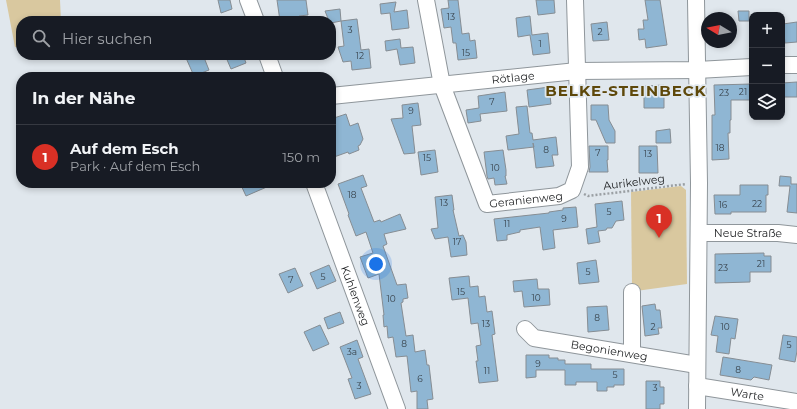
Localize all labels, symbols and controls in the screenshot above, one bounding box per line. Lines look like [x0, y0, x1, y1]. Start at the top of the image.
house number: 13 [447, 11, 455, 22]
north arrow [701, 12, 737, 48]
map controls [749, 12, 785, 120]
button: + [749, 12, 785, 48]
search box [16, 16, 336, 60]
house number: 3 [347, 24, 353, 35]
house number: 2 [597, 26, 603, 37]
icon: search [30, 27, 52, 49]
text: Hier suchen [62, 29, 152, 48]
house number: 1 [538, 38, 542, 49]
house number: 15 [462, 47, 470, 58]
button: − [749, 48, 785, 84]
house number: 12 [356, 50, 364, 61]
street label: Rötlage [491, 68, 536, 87]
district label: BELKE-STEINBECK [545, 81, 707, 100]
button: layers [749, 84, 785, 120]
house number: 21 [739, 86, 747, 97]
house number: 23 [719, 87, 729, 98]
text: In der Nähe [32, 88, 136, 108]
house number: 7 [489, 96, 495, 107]
house number: 9 [408, 105, 414, 116]
text: Auf dem Esch [70, 139, 179, 158]
house number: 18 [716, 142, 725, 153]
house number: 8 [543, 144, 549, 155]
house number: 7 [595, 147, 601, 158]
house number: 13 [644, 148, 652, 159]
text: 1 [42, 149, 48, 165]
text: 150 m [282, 149, 320, 165]
house number: 15 [423, 152, 431, 163]
text: Park · Auf dem Esch [70, 158, 200, 174]
house number: 10 [490, 162, 500, 173]
street label: Aurikelweg [602, 171, 666, 193]
house number: 18 [348, 189, 357, 200]
street label: Geranienweg [489, 189, 563, 211]
house number: 13 [440, 197, 448, 208]
house number: 22 [752, 198, 762, 209]
house number: 16 [719, 199, 728, 210]
pin: 1 [646, 205, 672, 238]
house number: 5 [606, 206, 612, 217]
house number: 9 [561, 213, 567, 224]
house number: 11 [504, 218, 510, 229]
street label: Neue Straße [714, 226, 783, 240]
house number: 17 [453, 236, 461, 247]
your location [366, 254, 386, 274]
house number: 21 [757, 258, 765, 269]
house number: 23 [718, 262, 728, 273]
street label: Kuhlenweg [338, 264, 373, 328]
house number: 5 [585, 266, 591, 277]
house number: 5 [320, 271, 326, 282]
house number: 7 [288, 274, 294, 285]
house number: 15 [457, 286, 465, 297]
house number: 10 [531, 292, 541, 303]
house number: 10 [386, 293, 396, 304]
house number: 8 [594, 312, 600, 323]
house number: 13 [482, 318, 490, 329]
house number: 2 [650, 321, 656, 332]
house number: 10 [720, 321, 730, 332]
street label: Begonienweg [570, 337, 649, 364]
house number: 8 [401, 338, 407, 349]
house number: 5 [786, 339, 792, 350]
house number: 3a [347, 346, 357, 357]
house number: 9 [535, 358, 541, 369]
house number: 8 [735, 364, 741, 375]
house number: 11 [484, 365, 490, 376]
house number: 5 [612, 369, 618, 380]
house number: 6 [417, 373, 423, 384]
house number: 3 [356, 380, 362, 391]
house number: 3 [652, 382, 658, 393]
street label: Warte [730, 384, 765, 404]

